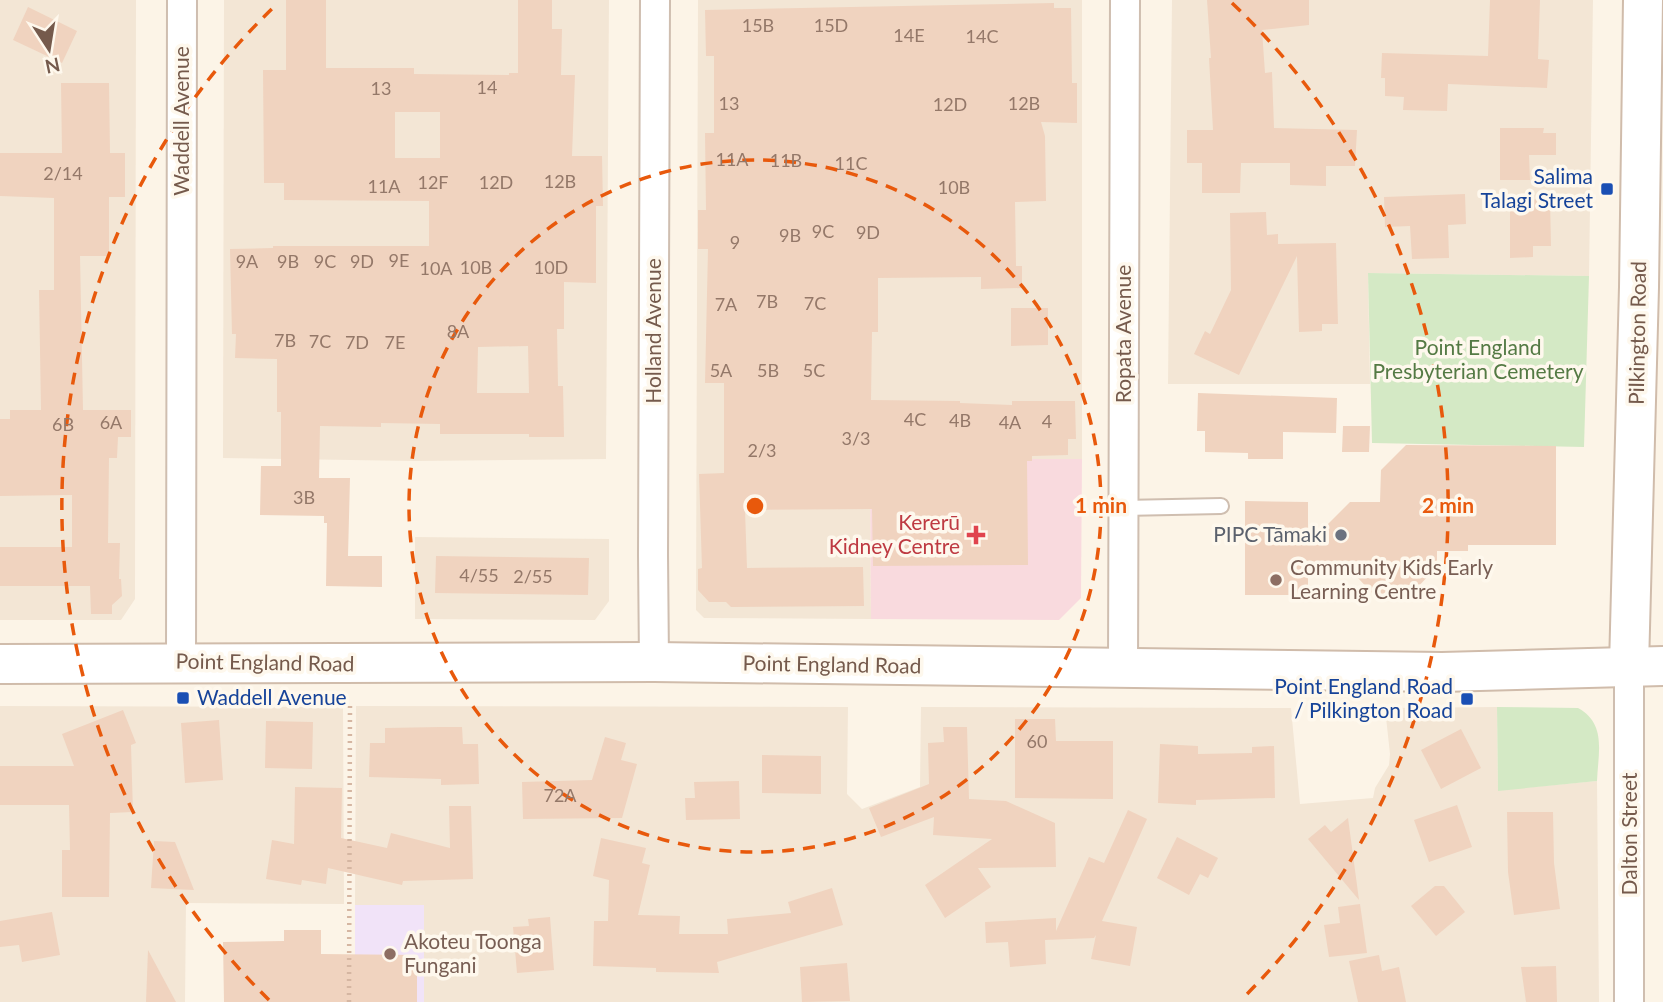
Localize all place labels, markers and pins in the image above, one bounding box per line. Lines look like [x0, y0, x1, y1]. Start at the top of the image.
place label: Salima Talagi Street [1481, 163, 1593, 212]
marker: Salima Talagi Street [1599, 181, 1615, 197]
centre of rings [743, 494, 767, 518]
place label: Kererū Kidney Centre [829, 509, 960, 558]
place label: PIPC Tāmaki [1213, 521, 1327, 546]
marker: Kererū Kidney Centre [966, 525, 986, 545]
marker: PIPC Tāmaki [1333, 527, 1349, 543]
place label: Community Kids Early Learning Centre [1290, 554, 1493, 603]
marker: Community Kids Early Learning Centre [1268, 572, 1284, 588]
place label: Point England Road / Pilkington Road [1274, 673, 1453, 722]
place label: Waddell Avenue [197, 684, 347, 709]
marker: Waddell Avenue [175, 690, 191, 706]
marker: Point England Road / Pilkington Road [1459, 691, 1475, 707]
place label: Akoteu Toonga Fungani [404, 928, 542, 977]
marker: Akoteu Toonga Fungani [382, 946, 398, 962]

